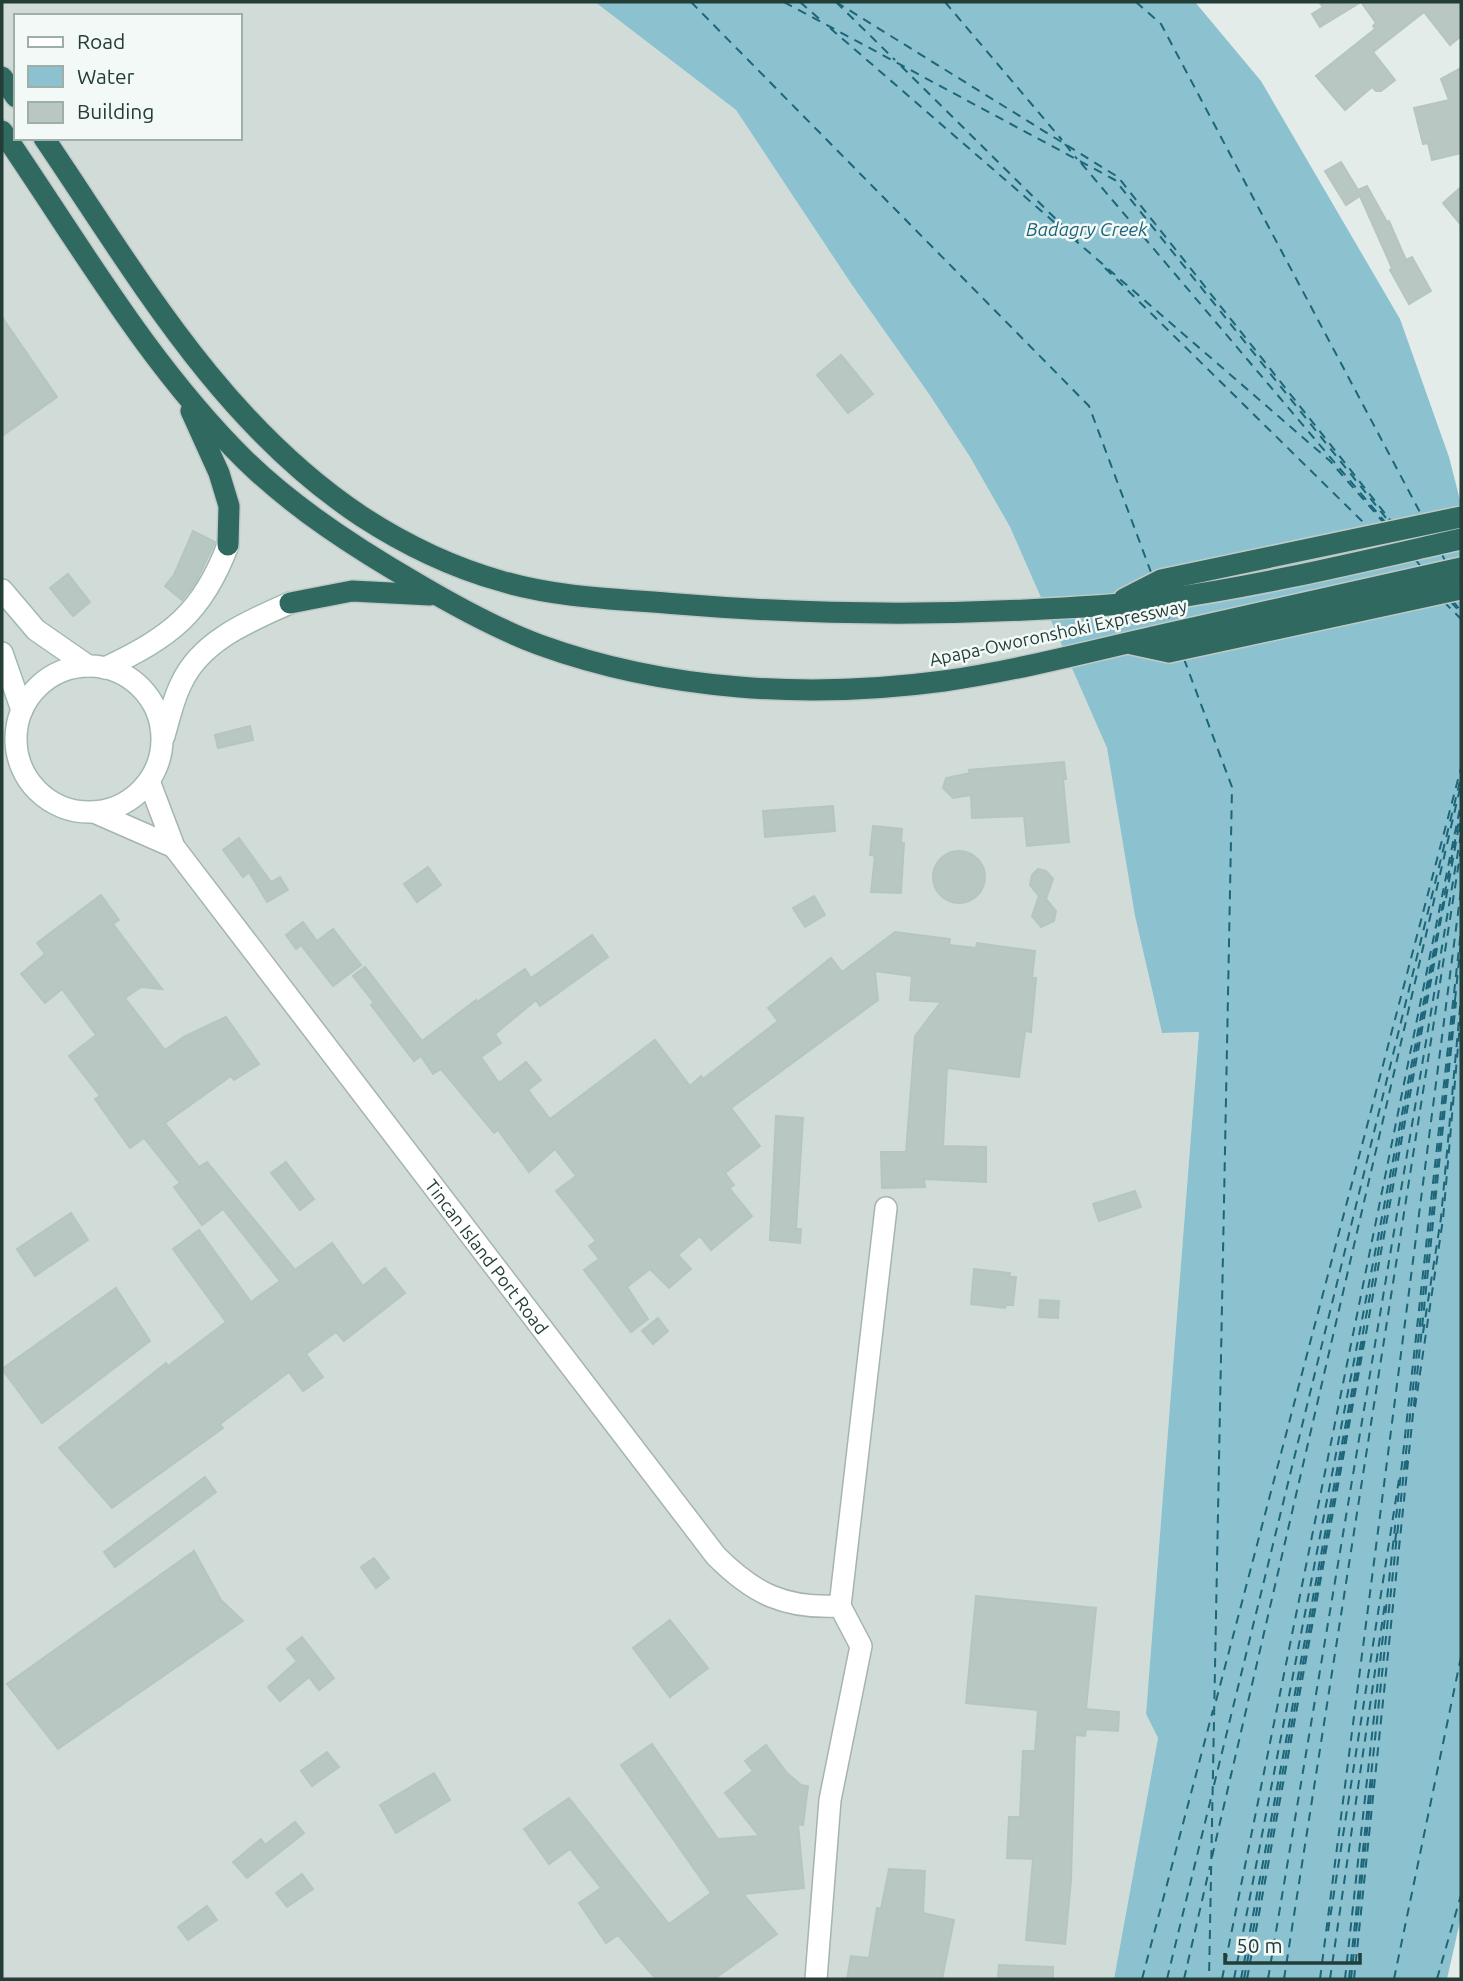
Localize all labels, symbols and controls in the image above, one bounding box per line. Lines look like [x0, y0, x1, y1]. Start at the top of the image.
legend [14, 14, 242, 140]
text: Road [77, 29, 125, 53]
text: Water [77, 64, 135, 88]
text: Building [77, 99, 154, 123]
water label: Badagry Creek [1026, 218, 1148, 240]
street label: Apapa-Oworonshoki Expressway [927, 595, 1189, 669]
street label: Tincan Island Port Road [422, 1175, 552, 1338]
scale bar [1225, 1922, 1360, 1966]
text: 50 m [1236, 1933, 1283, 1957]

